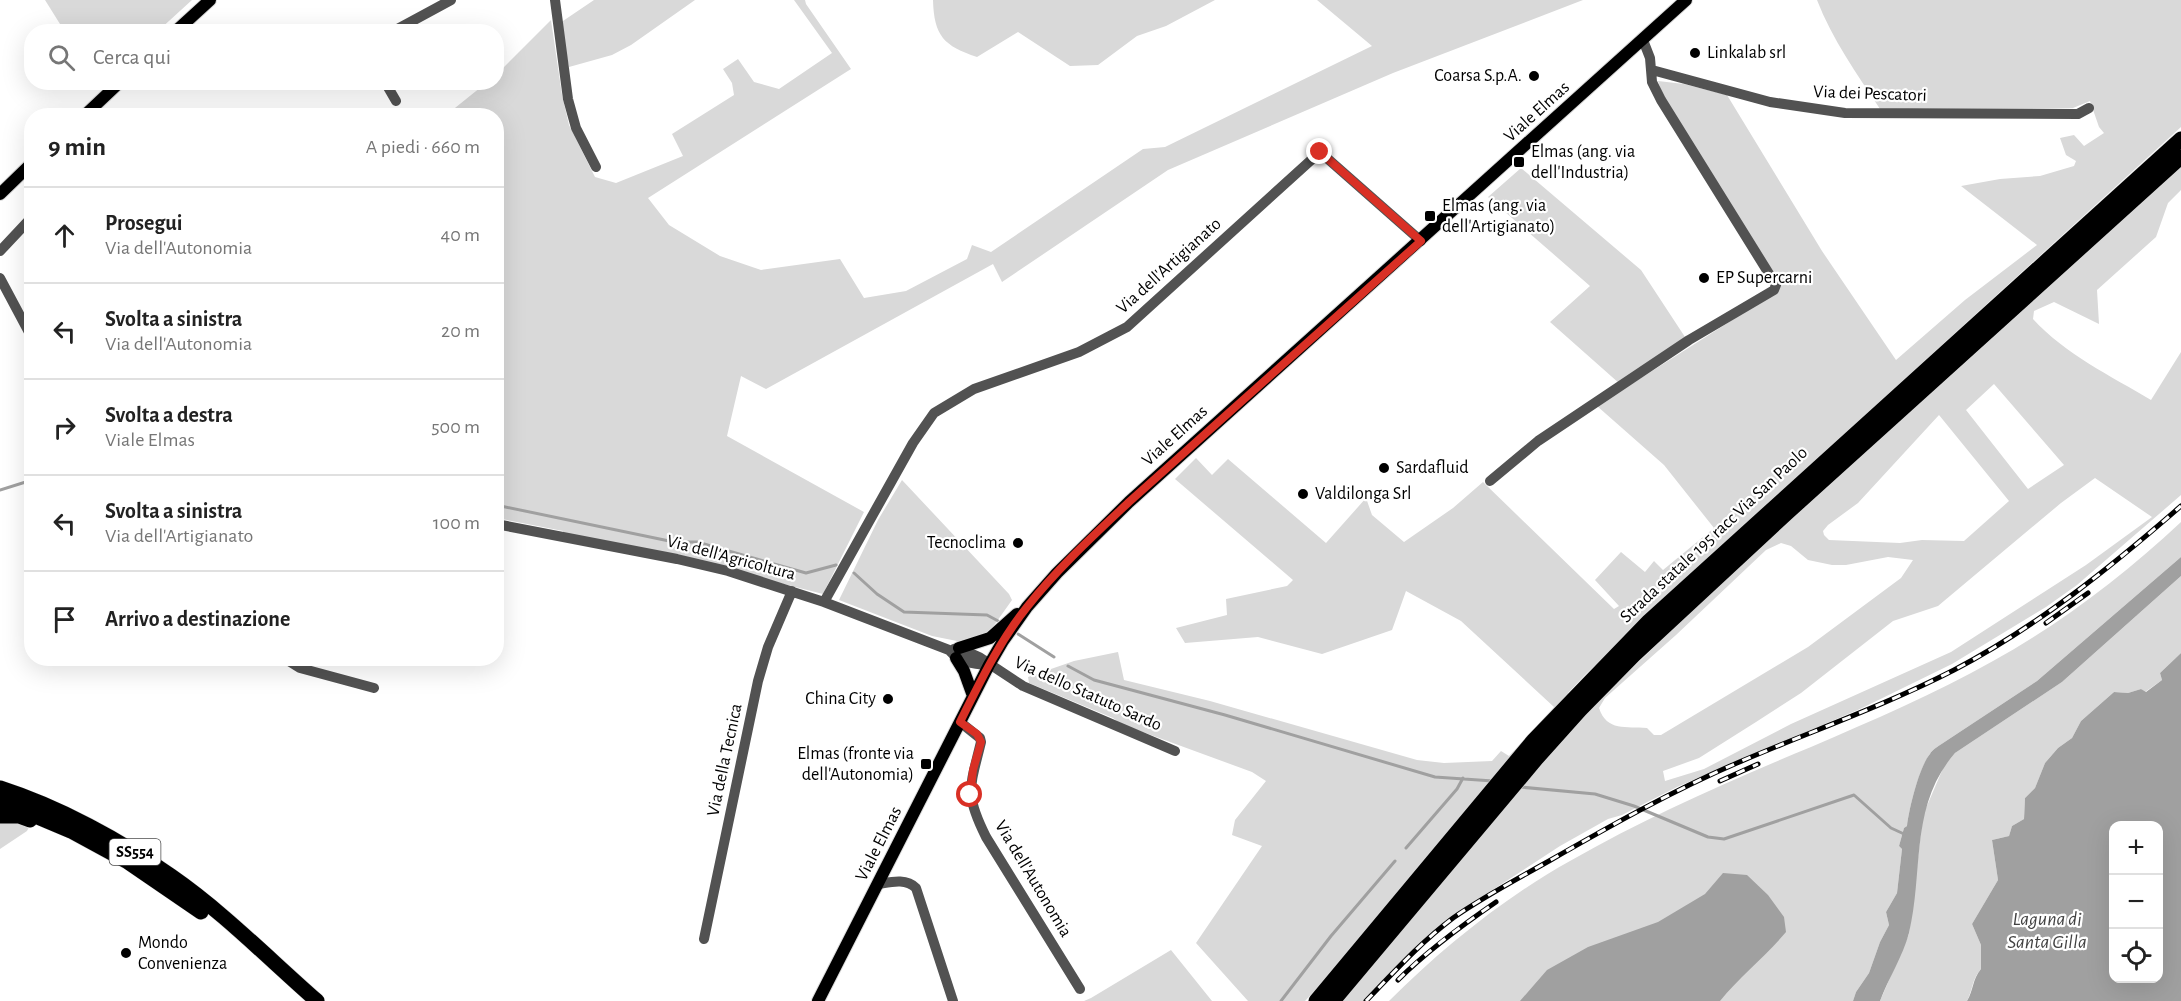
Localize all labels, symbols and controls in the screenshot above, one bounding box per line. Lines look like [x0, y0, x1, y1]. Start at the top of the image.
search box [24, 24, 504, 90]
icon: search [45, 41, 78, 74]
place label: Linkalab srl [1707, 44, 1786, 62]
text: Cerca qui [93, 46, 171, 68]
marker: Linkalab srl [1688, 46, 1702, 60]
place label: Coarsa S.p.A. [1434, 67, 1522, 85]
marker: Coarsa S.p.A. [1527, 69, 1541, 83]
street label: Viale Elmas [1501, 78, 1573, 146]
street label: Via dei Pescatori [1813, 83, 1927, 105]
text: 9 min [48, 134, 106, 160]
text: A piedi · 660 m [366, 137, 480, 157]
route end [1306, 138, 1332, 164]
place label: Elmas (ang. via dell'Industria) [1531, 143, 1635, 182]
marker: Elmas (ang. via dell'Industria) [1512, 155, 1526, 169]
place label: Elmas (ang. via dell'Artigianato) [1442, 197, 1555, 236]
marker: Elmas (ang. via dell'Artigianato) [1423, 209, 1437, 223]
text: Prosegui [105, 212, 182, 234]
street label: Via dell'Artigianato [1113, 215, 1225, 317]
icon: ahead [48, 219, 81, 252]
text: 40 m [441, 225, 480, 245]
text: Via dell'Autonomia [105, 238, 252, 258]
place label: EP Supercarni [1716, 269, 1812, 287]
marker: EP Supercarni [1697, 271, 1711, 285]
text: Svolta a sinistra [105, 308, 242, 330]
icon: left [48, 315, 81, 348]
text: 20 m [441, 321, 480, 341]
text: Via dell'Autonomia [105, 334, 252, 354]
street label: Viale Elmas [1139, 402, 1211, 470]
text: Svolta a destra [105, 404, 233, 426]
icon: right [48, 411, 81, 444]
text: 500 m [431, 417, 480, 437]
text: Viale Elmas [105, 430, 195, 450]
street label: Strada statale 195 racc Via San Paolo [1617, 443, 1811, 626]
place label: Sardafluid [1396, 459, 1469, 477]
marker: Sardafluid [1377, 461, 1391, 475]
place label: Valdilonga Srl [1315, 485, 1411, 503]
marker: Valdilonga Srl [1296, 487, 1310, 501]
text: Svolta a sinistra [105, 500, 242, 522]
icon: left [48, 507, 81, 540]
text: 100 m [433, 513, 480, 533]
text: Via dell'Artigianato [105, 526, 253, 546]
street label: Via dell'Agricoltura [665, 532, 797, 584]
place label: Tecnoclima [927, 534, 1006, 552]
marker: Tecnoclima [1011, 536, 1025, 550]
icon: arrive [48, 603, 81, 636]
text: Arrivo a destinazione [105, 608, 290, 630]
street label: Via dello Statuto Sardo [1012, 653, 1164, 735]
place label: China City [805, 690, 876, 708]
marker: China City [881, 692, 895, 706]
street label: Via della Tecnica [704, 702, 746, 818]
place label: Elmas (fronte via dell'Autonomia) [797, 745, 914, 784]
marker: Elmas (fronte via dell'Autonomia) [919, 757, 933, 771]
route start [956, 781, 982, 807]
street label: Viale Elmas [853, 804, 905, 884]
street label: Via dell'Autonomia [991, 818, 1075, 940]
map controls [2109, 821, 2163, 983]
button: + [2109, 821, 2163, 875]
road number: SS554 [110, 839, 160, 865]
button: − [2109, 875, 2163, 929]
water label: Laguna di Santa Gilla [2007, 909, 2087, 952]
button: locate [2109, 929, 2163, 983]
place label: Mondo Convenienza [138, 934, 227, 973]
marker: Mondo Convenienza [119, 946, 133, 960]

